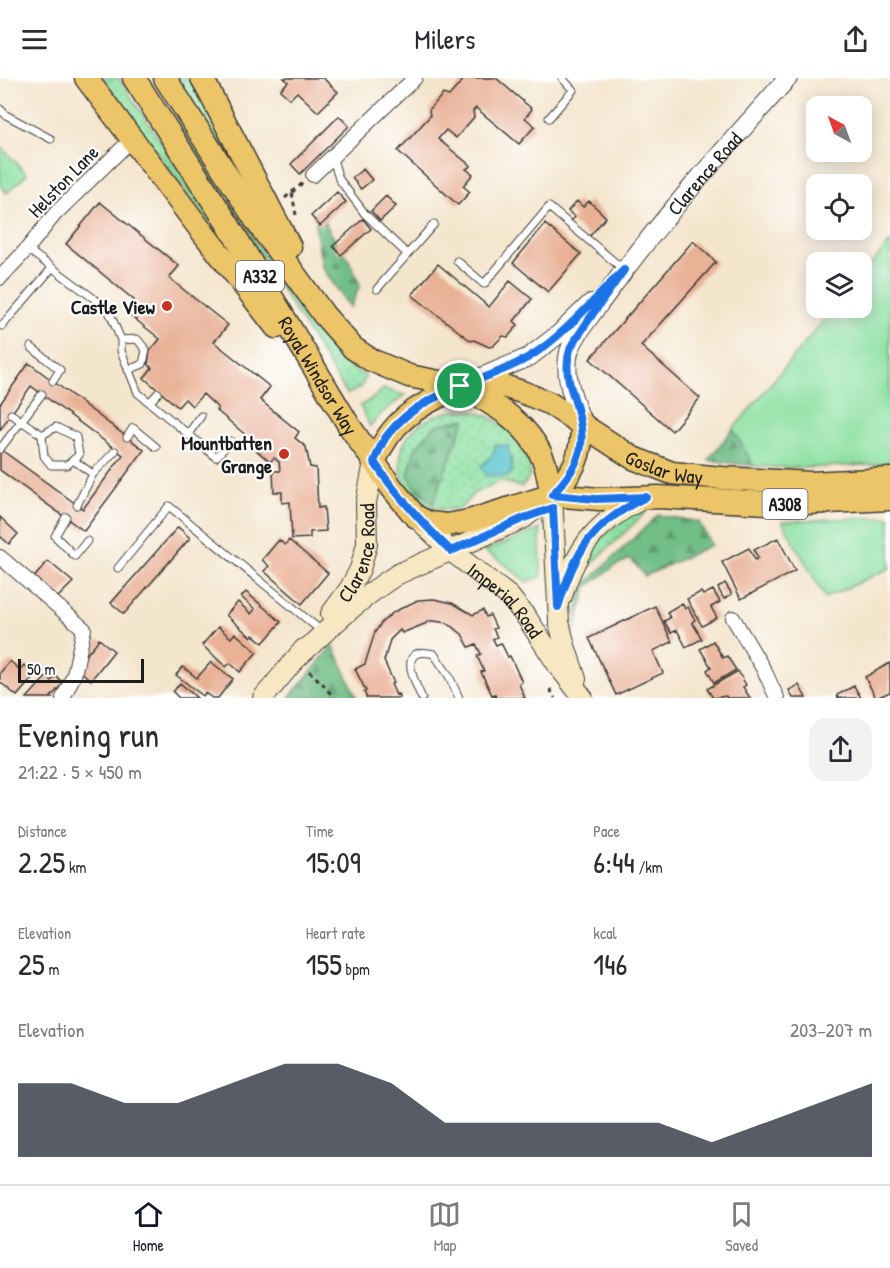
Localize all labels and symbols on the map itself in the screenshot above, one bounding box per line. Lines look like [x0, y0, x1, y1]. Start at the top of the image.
north arrow [806, 96, 872, 162]
street label: Clarence Road [660, 125, 748, 220]
street label: Helston Lane [22, 139, 104, 223]
road number: A332 [236, 261, 284, 291]
place label: Castle View [71, 293, 156, 320]
marker: Castle View [160, 299, 174, 313]
street label: Royal Windsor Way [273, 311, 365, 440]
pin [434, 360, 485, 411]
place label: Mountbatten Grange [181, 429, 272, 480]
street label: Goslar Way [620, 443, 704, 490]
marker: Mountbatten Grange [277, 447, 291, 461]
road number: A308 [762, 489, 808, 519]
street label: Clarence Road [331, 503, 381, 607]
street label: Imperial Road [462, 556, 550, 643]
scale bar [18, 656, 144, 684]

